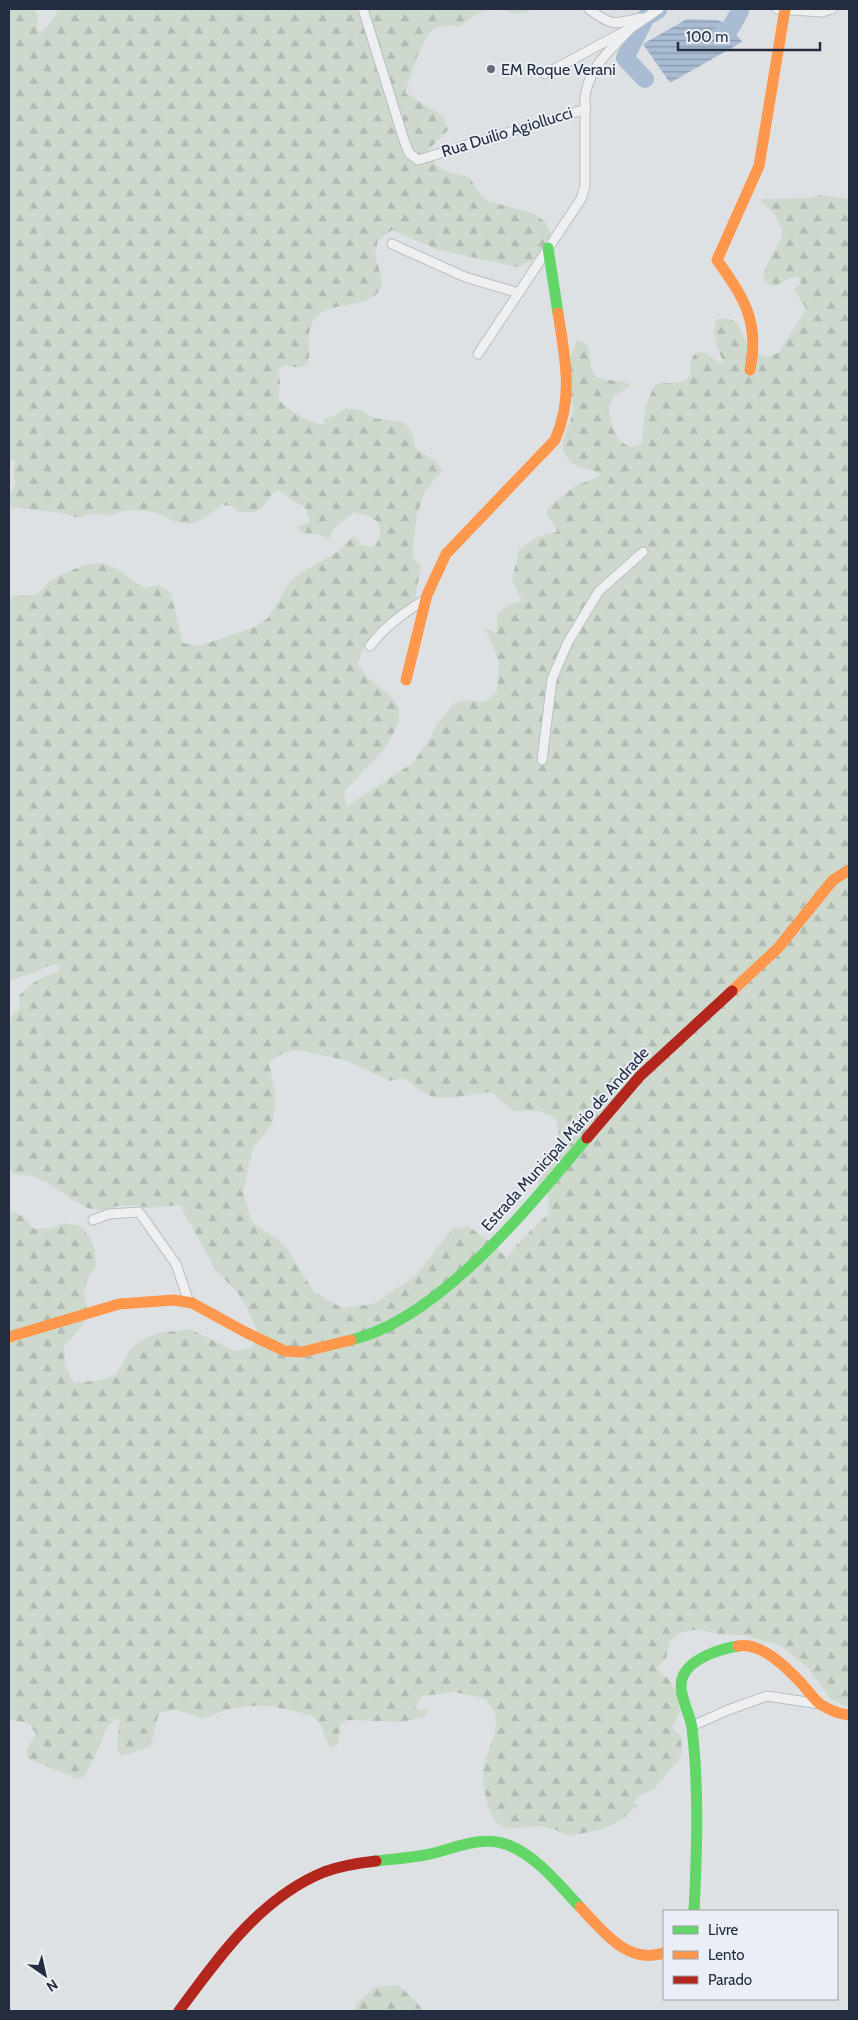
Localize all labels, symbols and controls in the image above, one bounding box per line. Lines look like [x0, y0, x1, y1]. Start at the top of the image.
scale bar [678, 20, 820, 52]
text: 100 m [686, 28, 728, 46]
place label: EM Roque Verani [501, 60, 616, 79]
marker: EM Roque Verani [485, 63, 497, 75]
street label: Rua Duilio Agiollucci [439, 103, 575, 161]
street label: Estrada Municipal Mário de Andrade [477, 1043, 653, 1235]
legend [663, 1910, 838, 2000]
text: Livre [708, 1921, 739, 1939]
text: Lento [708, 1946, 745, 1964]
north arrow [20, 1950, 70, 2000]
text: Parado [708, 1971, 752, 1989]
text: N [43, 1976, 61, 1996]

